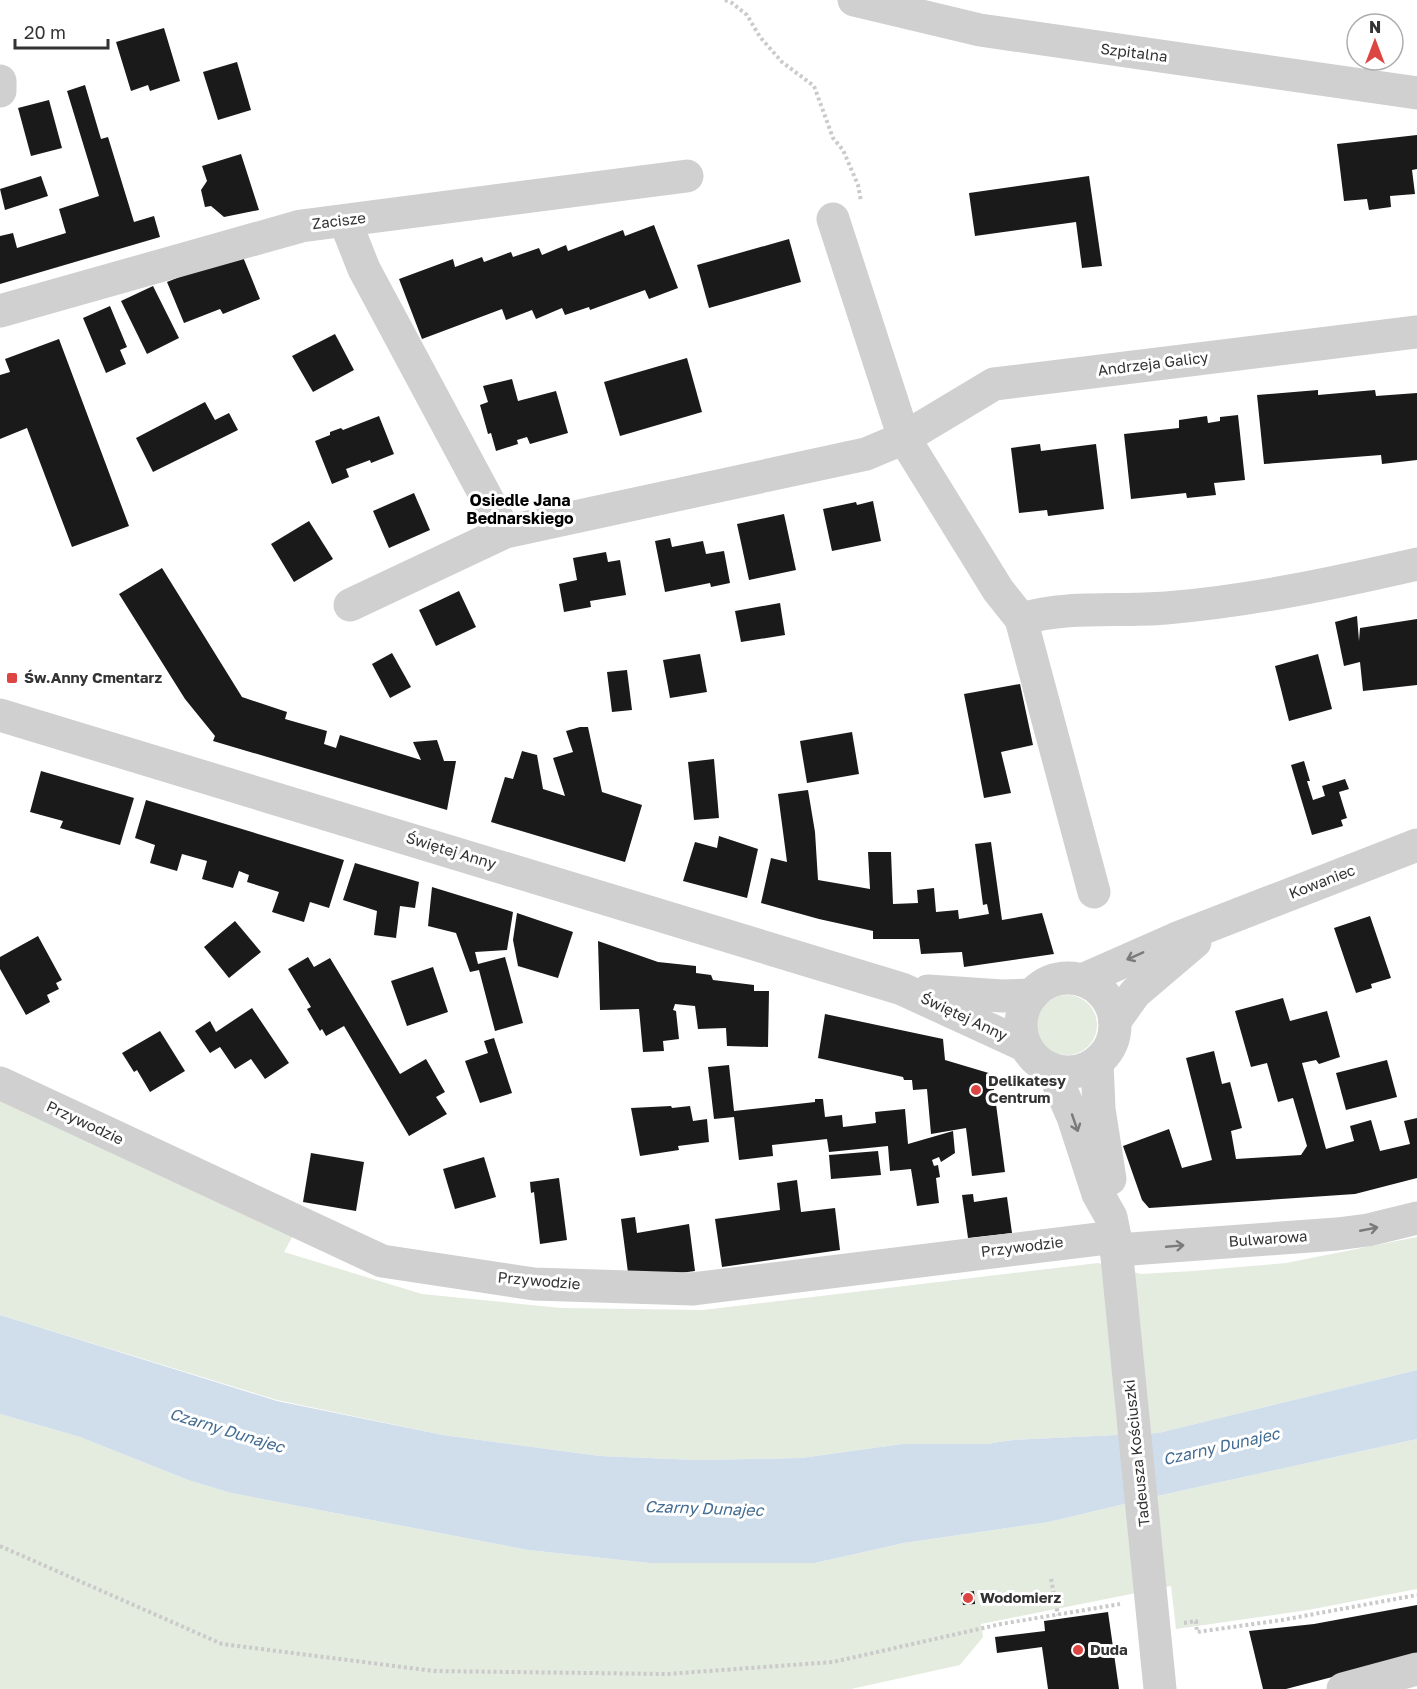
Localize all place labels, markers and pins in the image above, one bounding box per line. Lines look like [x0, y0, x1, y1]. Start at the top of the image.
place label: Św.Anny Cmentarz [24, 668, 162, 686]
marker: Św.Anny Cmentarz [5, 671, 19, 685]
place label: Delikatesy Centrum [988, 1071, 1066, 1106]
marker: Delikatesy Centrum [969, 1083, 983, 1097]
place label: Wodomierz [980, 1588, 1062, 1606]
marker: Wodomierz [961, 1591, 975, 1605]
place label: Duda [1090, 1640, 1128, 1658]
marker: Duda [1071, 1643, 1085, 1657]

